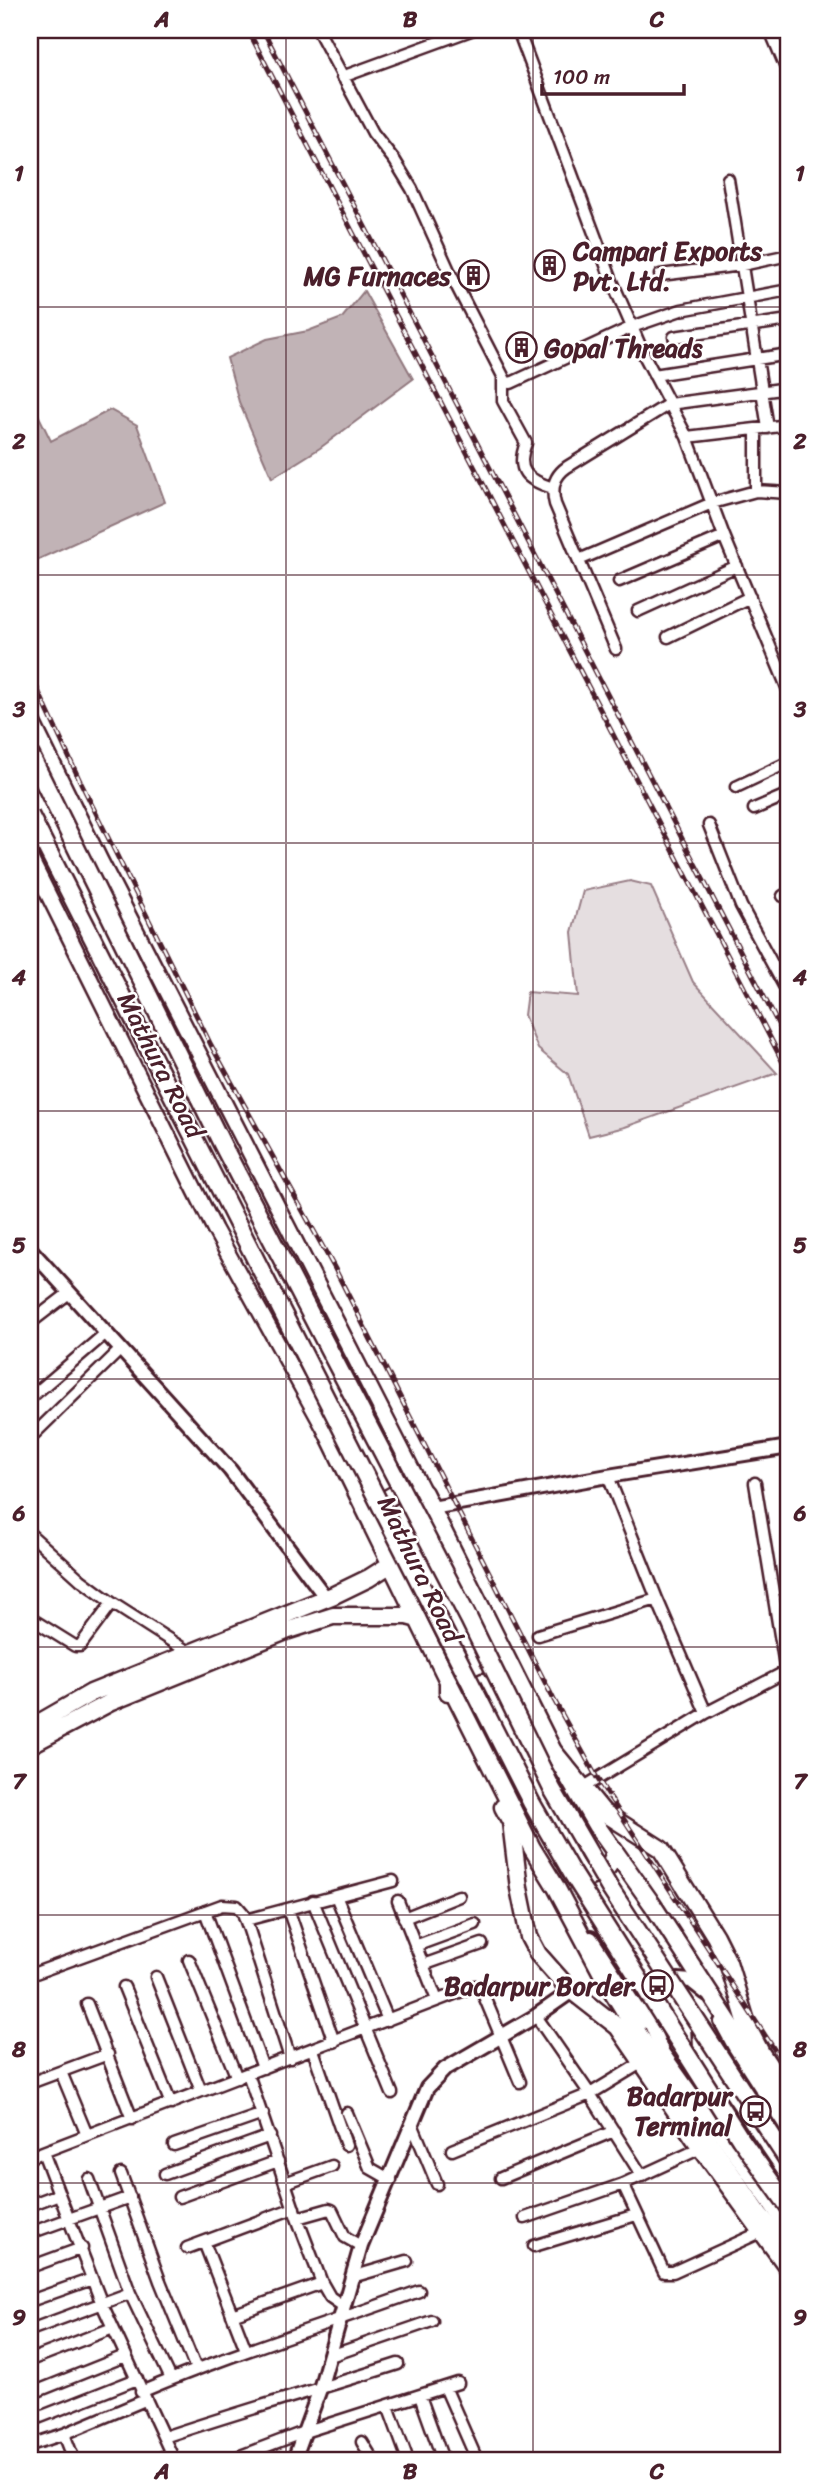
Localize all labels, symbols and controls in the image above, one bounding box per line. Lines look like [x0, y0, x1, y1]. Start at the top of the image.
text: A [153, 0, 170, 40]
text: B [403, 0, 418, 40]
text: C [649, 0, 665, 40]
scale bar [542, 52, 684, 96]
text: 100 m [553, 58, 610, 96]
text: 1 [14, 153, 24, 194]
text: 1 [795, 153, 805, 194]
place label: Campari Exports Pvt. Ltd. [572, 228, 763, 304]
building icon: Campari Exports Pvt. Ltd. [533, 249, 567, 283]
place label: MG Furnaces [303, 253, 452, 299]
building icon: MG Furnaces [457, 259, 491, 293]
place label: Gopal Threads [544, 325, 704, 371]
building icon: Gopal Threads [504, 331, 538, 365]
text: 2 [11, 421, 26, 462]
text: 2 [792, 421, 807, 462]
text: 3 [12, 689, 26, 730]
text: 3 [793, 689, 807, 730]
text: 4 [11, 957, 27, 998]
text: 4 [792, 957, 808, 998]
street label: Mathura Road [104, 984, 219, 1149]
text: 5 [12, 1225, 26, 1266]
text: 5 [793, 1225, 807, 1266]
street label: Mathura Road [364, 1487, 477, 1653]
text: 6 [11, 1493, 26, 1534]
text: 6 [792, 1493, 807, 1534]
text: 7 [12, 1761, 27, 1802]
text: 7 [793, 1761, 808, 1802]
place label: Badarpur Border [444, 1963, 636, 2009]
bus stop icon: Badarpur Border [640, 1969, 674, 2003]
text: 8 [11, 2029, 26, 2070]
text: 8 [792, 2029, 807, 2070]
place label: Badarpur Terminal [627, 2073, 734, 2149]
bus stop icon: Badarpur Terminal [738, 2094, 772, 2128]
text: 9 [12, 2297, 26, 2338]
text: 9 [793, 2297, 807, 2338]
text: A [153, 2451, 170, 2490]
text: B [403, 2451, 418, 2490]
text: C [649, 2451, 665, 2490]

